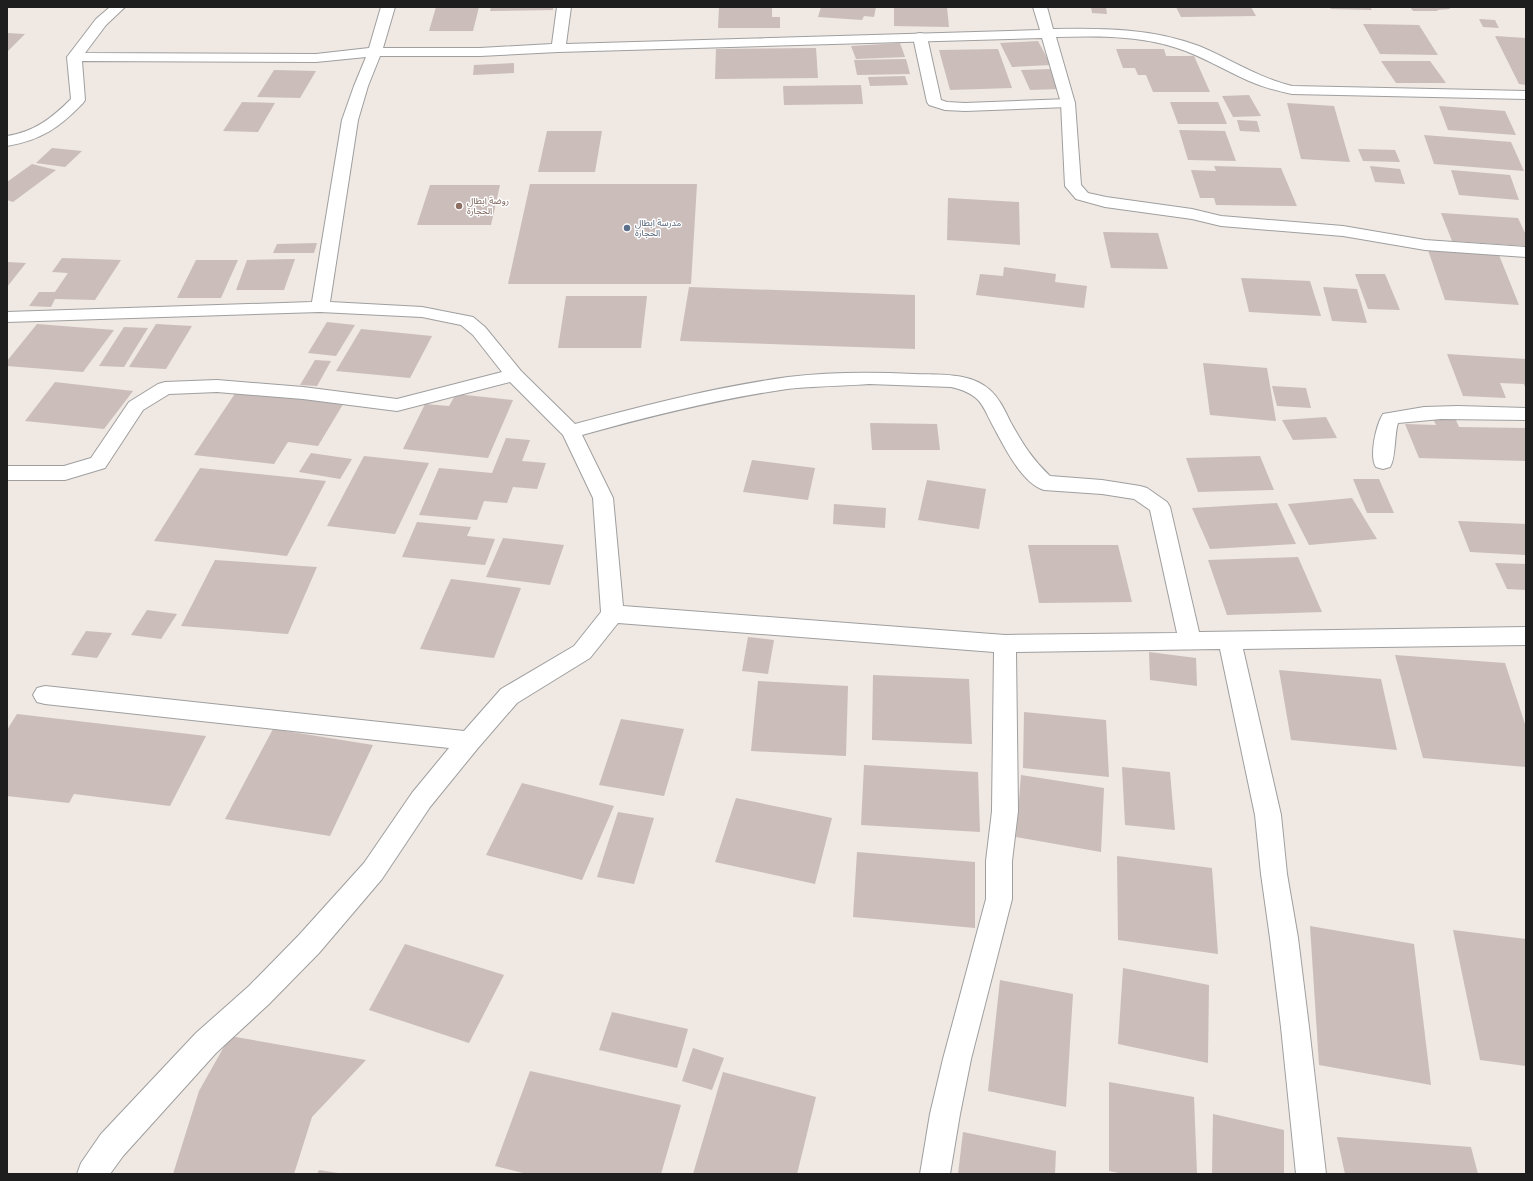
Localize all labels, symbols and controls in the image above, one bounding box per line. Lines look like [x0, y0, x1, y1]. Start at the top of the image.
place label: روضة ابطال الحجارة [467, 195, 509, 217]
marker: روضة ابطال الحجارة [454, 201, 464, 211]
place label: مدرسة ابطال الحجارة [635, 217, 681, 239]
marker: مدرسة ابطال الحجارة [622, 223, 632, 233]

